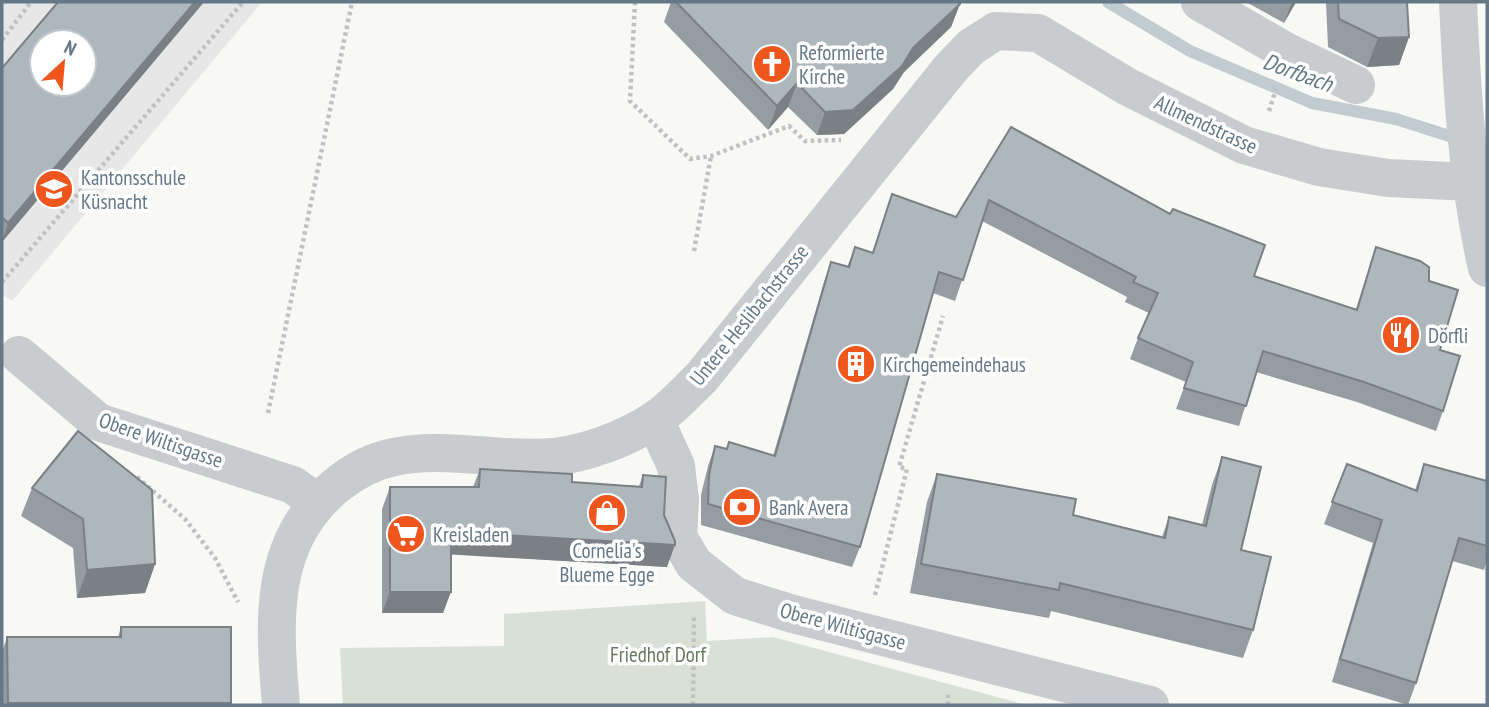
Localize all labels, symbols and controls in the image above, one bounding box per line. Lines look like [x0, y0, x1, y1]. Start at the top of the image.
north arrow [28, 28, 98, 98]
text: N [61, 35, 80, 61]
place label: Reformierte Kirche [799, 39, 884, 90]
church icon: Reformierte Kirche [751, 43, 793, 85]
water label: Dorfbach [1259, 46, 1338, 99]
street label: Allmendstrasse [1150, 88, 1262, 160]
place label: Kantonsschule Küsnacht [81, 164, 186, 215]
school or university icon: Kantonsschule Küsnacht [33, 168, 75, 210]
street label: Untere Heslibachstrasse [684, 239, 814, 391]
restaurant icon: Dörfli [1380, 314, 1422, 356]
place label: Dörfli [1428, 322, 1468, 349]
building icon: Kirchgemeindehaus [835, 343, 877, 385]
place label: Kirchgemeindehaus [883, 351, 1026, 378]
street label: Obere Wiltisgasse [96, 406, 226, 474]
bank icon: Bank Avera [721, 486, 763, 528]
shop icon: Cornelia's Blueme Egge [586, 492, 628, 534]
place label: Bank Avera [769, 494, 848, 521]
supermarket icon: Kreisladen [385, 513, 427, 555]
place label: Kreisladen [433, 521, 509, 548]
place label: Cornelia's Blueme Egge [559, 537, 655, 588]
street label: Obere Wiltisgasse [777, 596, 909, 656]
park label: Friedhof Dorf [610, 641, 707, 668]

